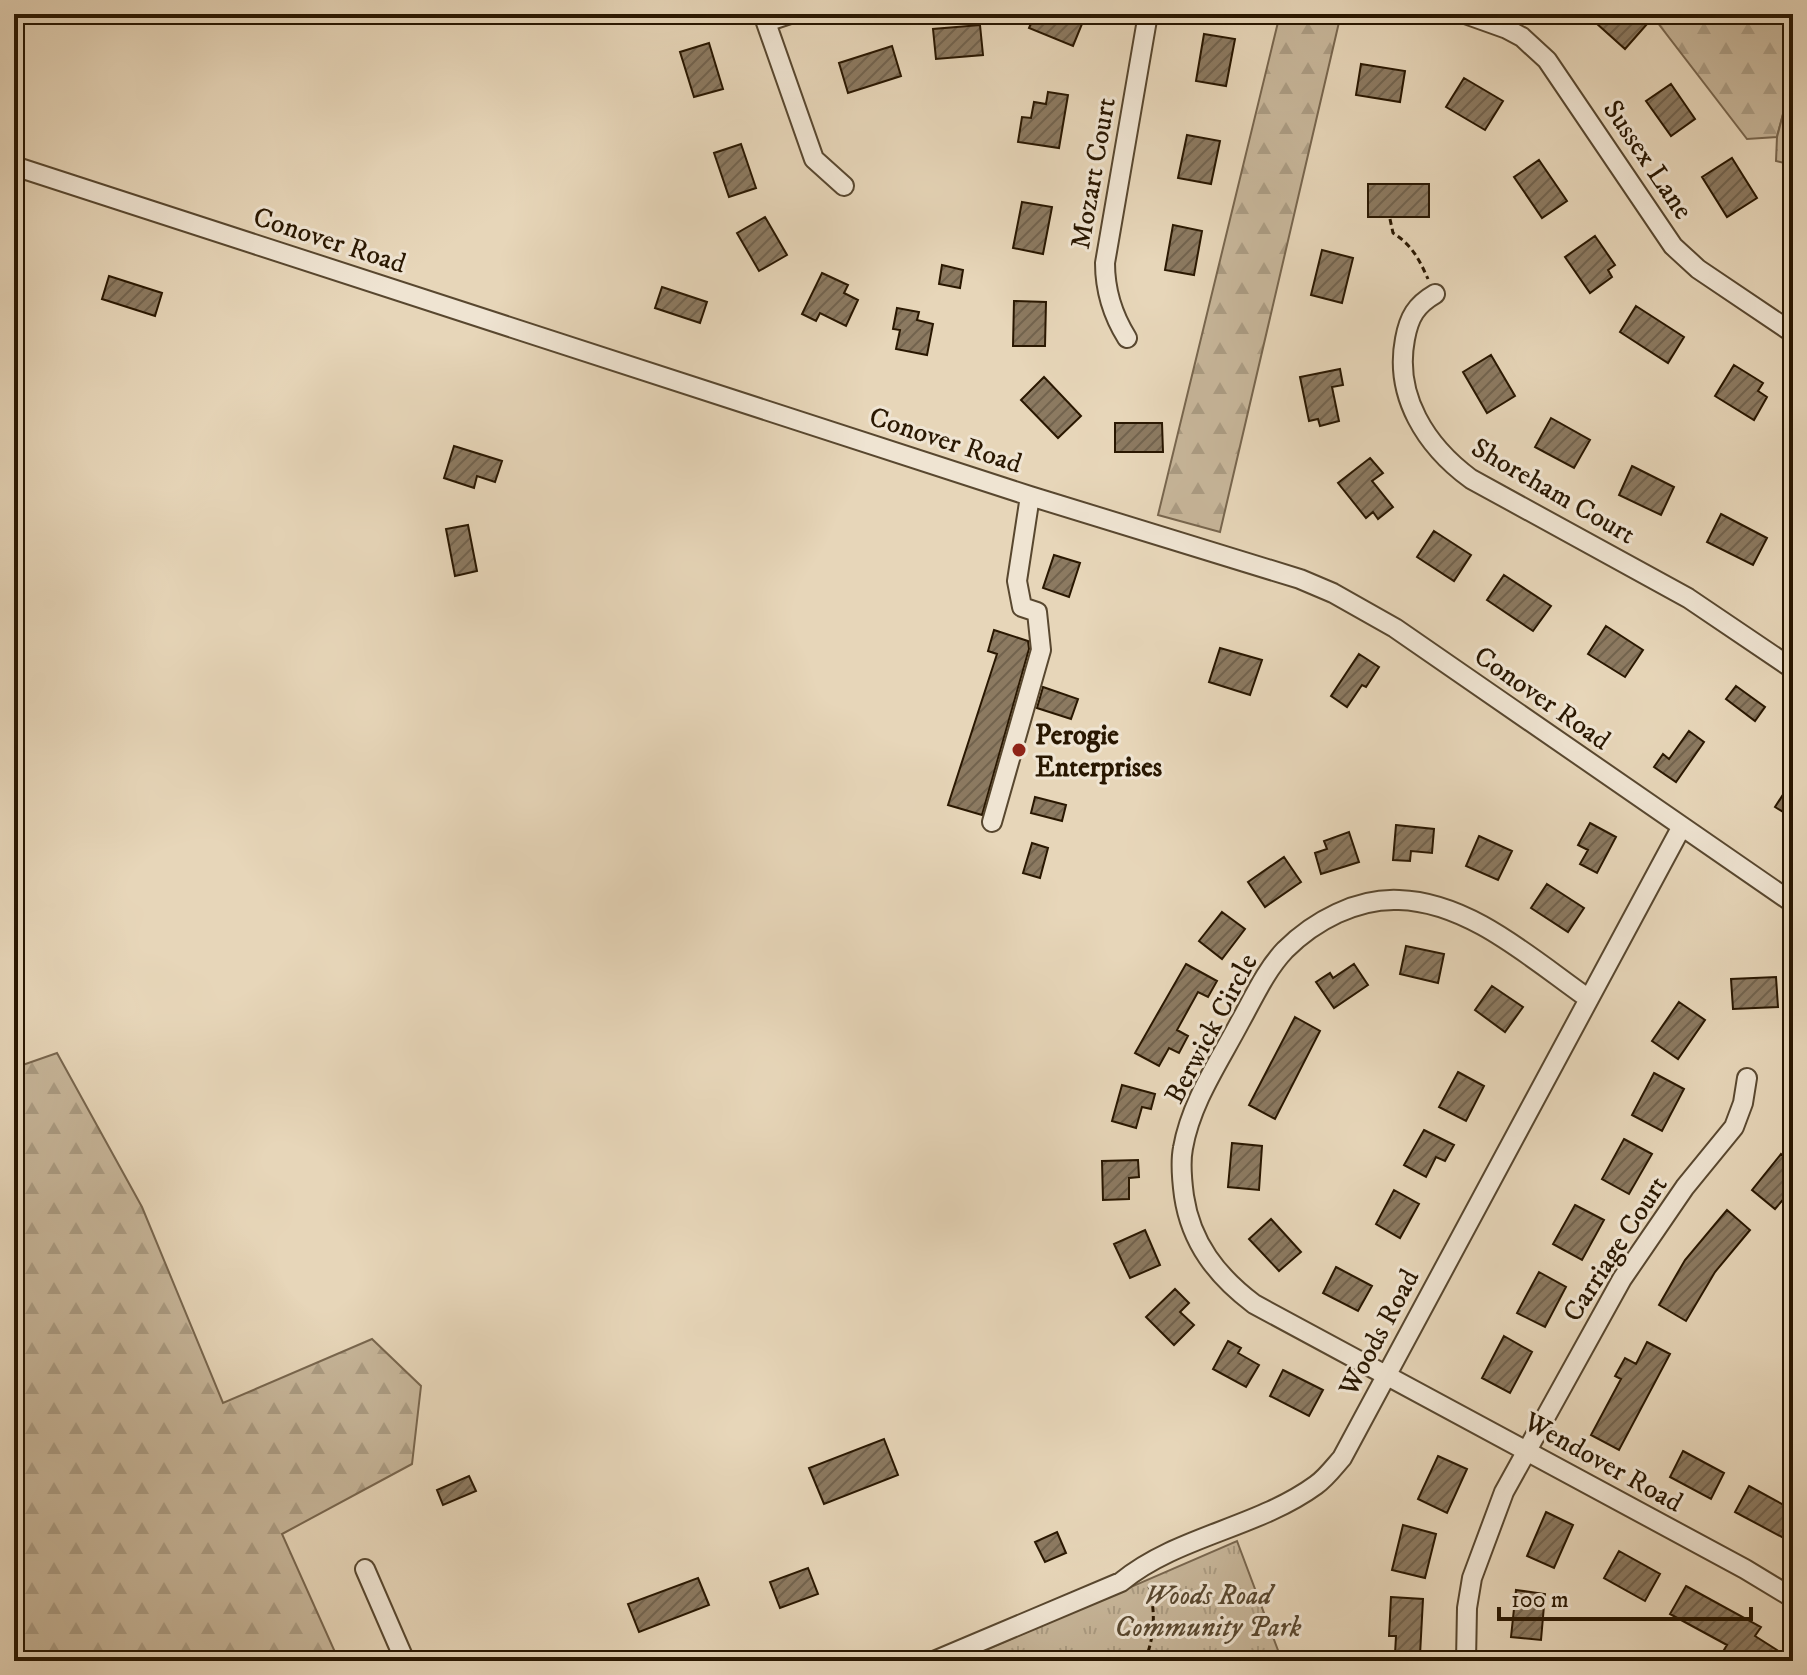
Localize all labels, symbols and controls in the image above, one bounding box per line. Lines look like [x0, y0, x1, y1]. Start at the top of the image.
street label: Sussex Lane [1595, 93, 1700, 226]
street label: Mozart Court [1063, 95, 1124, 252]
street label: Conover Road [249, 199, 410, 282]
street label: Conover Road [865, 399, 1026, 482]
street label: Shoreham Court [1465, 430, 1642, 552]
street label: Conover Road [1467, 638, 1617, 758]
place label: Perogie Enterprises [1035, 718, 1163, 785]
marker: Perogie Enterprises [1010, 741, 1028, 759]
street label: Berwick Circle [1157, 948, 1266, 1110]
street label: Carriage Court [1555, 1169, 1675, 1328]
street label: Woods Road [1331, 1263, 1427, 1403]
street label: Wendover Road [1517, 1404, 1689, 1520]
scale bar [1499, 1571, 1751, 1621]
park label: Woods Road Community Park [1115, 1578, 1302, 1645]
text: 100 m [1511, 1585, 1569, 1615]

